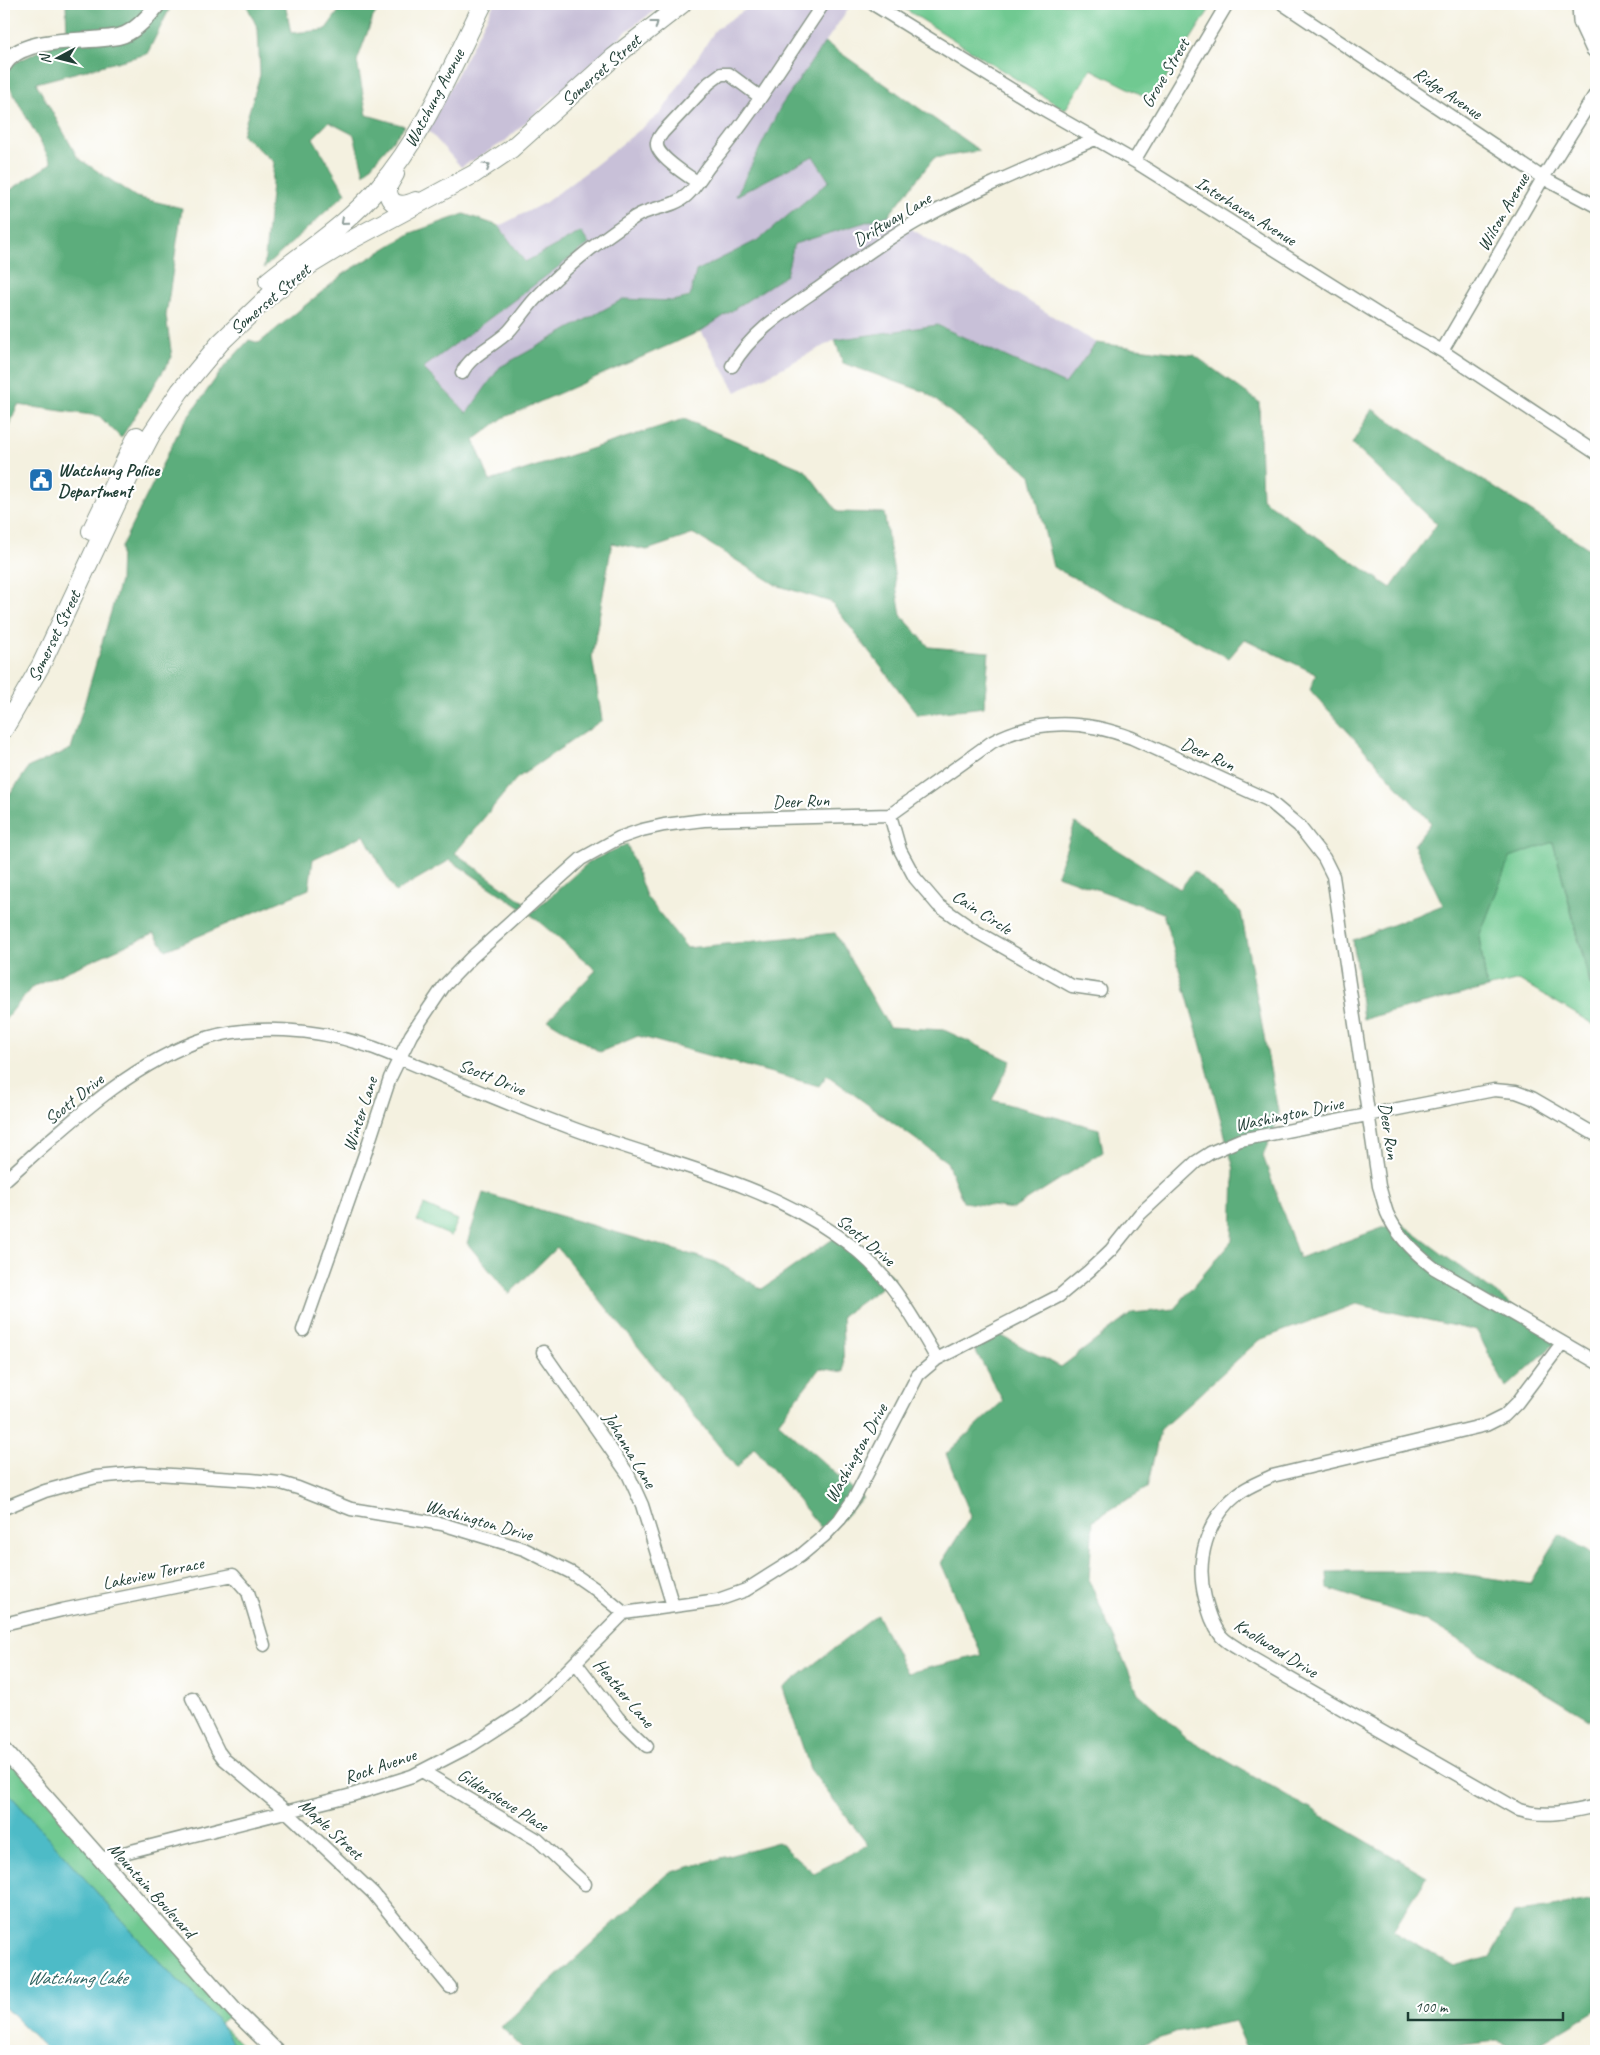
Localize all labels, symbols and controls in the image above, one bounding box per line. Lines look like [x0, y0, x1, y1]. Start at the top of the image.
one-way arrow [649, 21, 659, 30]
street label: Somerset Street [557, 28, 647, 111]
north arrow [32, 32, 82, 82]
street label: Grove Street [1136, 33, 1195, 111]
street label: Watchung Avenue [399, 44, 470, 151]
text: N [36, 52, 55, 65]
street label: Ridge Avenue [1410, 62, 1487, 125]
one-way arrow [481, 163, 490, 173]
street label: Wilson Avenue [1472, 168, 1535, 255]
street label: Interhaven Avenue [1192, 171, 1301, 251]
street label: Driftway Lane [849, 187, 936, 251]
one-way arrow [340, 216, 349, 225]
street label: Somerset Street [225, 258, 316, 339]
place label: Watchung Police Department [58, 459, 161, 502]
public building icon: Watchung Police Department [28, 467, 54, 493]
street label: Somerset Street [23, 585, 86, 685]
street label: Deer Run [1178, 732, 1239, 776]
street label: Deer Run [772, 789, 831, 813]
street label: Cain Circle [948, 885, 1017, 940]
street label: Scott Drive [456, 1054, 529, 1101]
street label: Scott Drive [40, 1068, 109, 1129]
street label: Winter Lane [338, 1073, 383, 1154]
street label: Washington Drive [1233, 1092, 1346, 1136]
street label: Deer Run [1374, 1101, 1404, 1162]
street label: Scott Drive [832, 1209, 901, 1271]
street label: Washington Drive [820, 1399, 893, 1506]
street label: Johanna Lane [598, 1407, 662, 1493]
street label: Washington Drive [423, 1494, 536, 1546]
street label: Lakeview Terrace [100, 1551, 207, 1594]
street label: Knollwood Drive [1230, 1614, 1323, 1683]
street label: Heather Lane [589, 1654, 660, 1733]
street label: Rock Avenue [341, 1743, 420, 1789]
street label: Gildersleeve Place [454, 1763, 553, 1837]
street label: Maple Street [294, 1794, 369, 1866]
street label: Mountain Boulevard [103, 1838, 203, 1945]
water label: Watchung Lake [27, 1966, 130, 1990]
scale bar [1408, 1990, 1562, 2022]
text: 100 m [1415, 1998, 1449, 2017]

